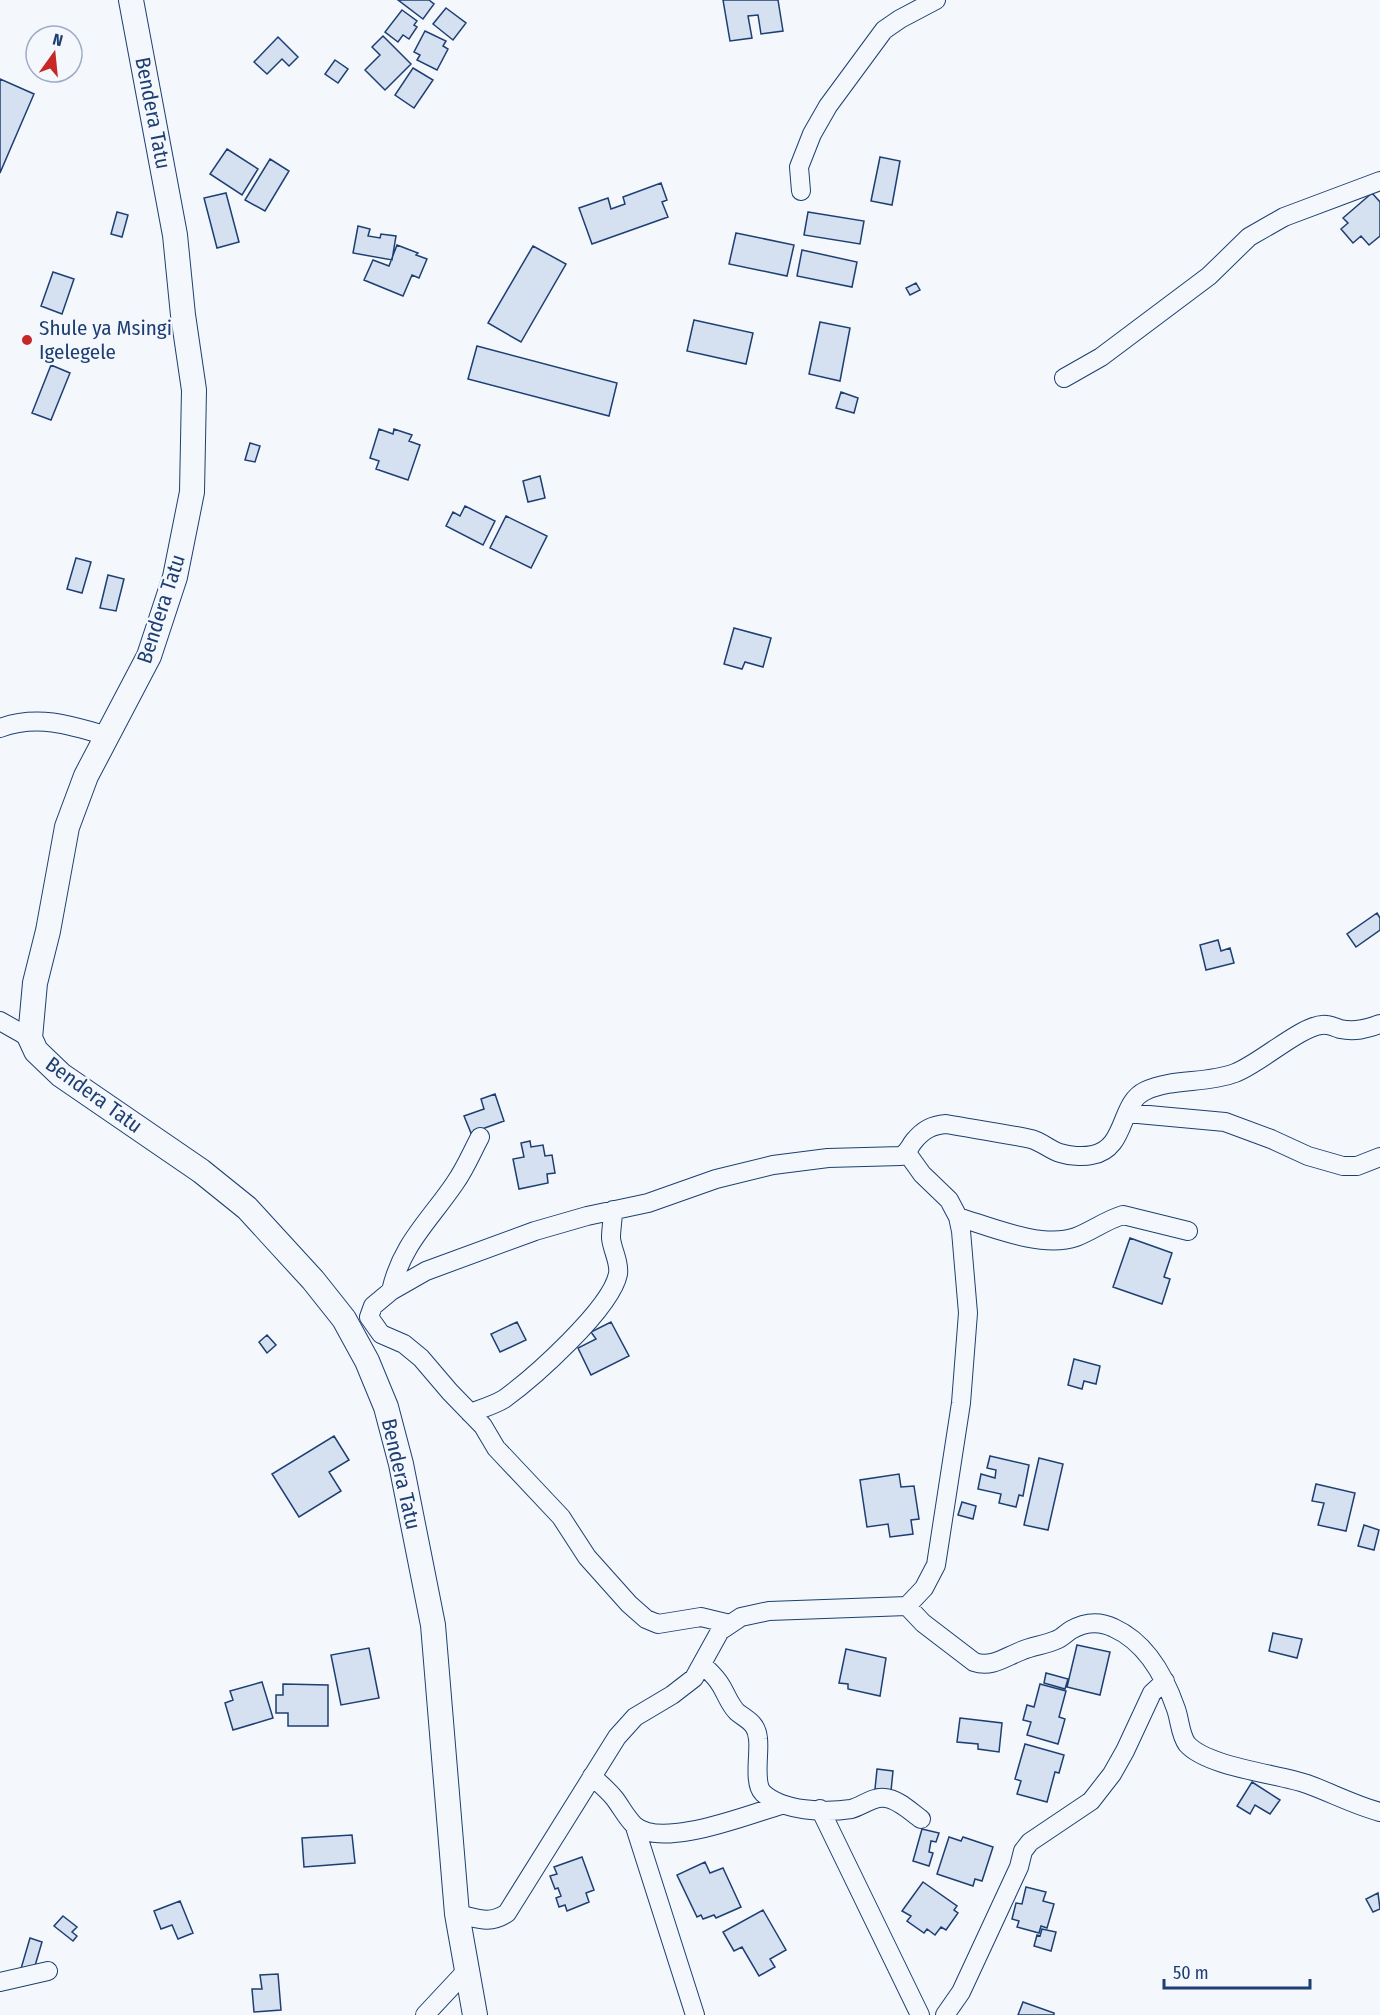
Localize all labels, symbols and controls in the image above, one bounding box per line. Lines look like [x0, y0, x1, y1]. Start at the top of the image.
north arrow [24, 24, 84, 84]
text: N [51, 30, 65, 50]
street label: Bendera Tatu [129, 55, 177, 171]
place label: Shule ya Msingi Igelegele [39, 315, 172, 365]
marker: Shule ya Msingi Igelegele [20, 333, 34, 347]
street label: Bendera Tatu [131, 551, 191, 667]
street label: Bendera Tatu [41, 1051, 147, 1139]
street label: Bendera Tatu [376, 1416, 426, 1532]
scale bar [1164, 1952, 1310, 1990]
text: 50 m [1173, 1962, 1209, 1984]

